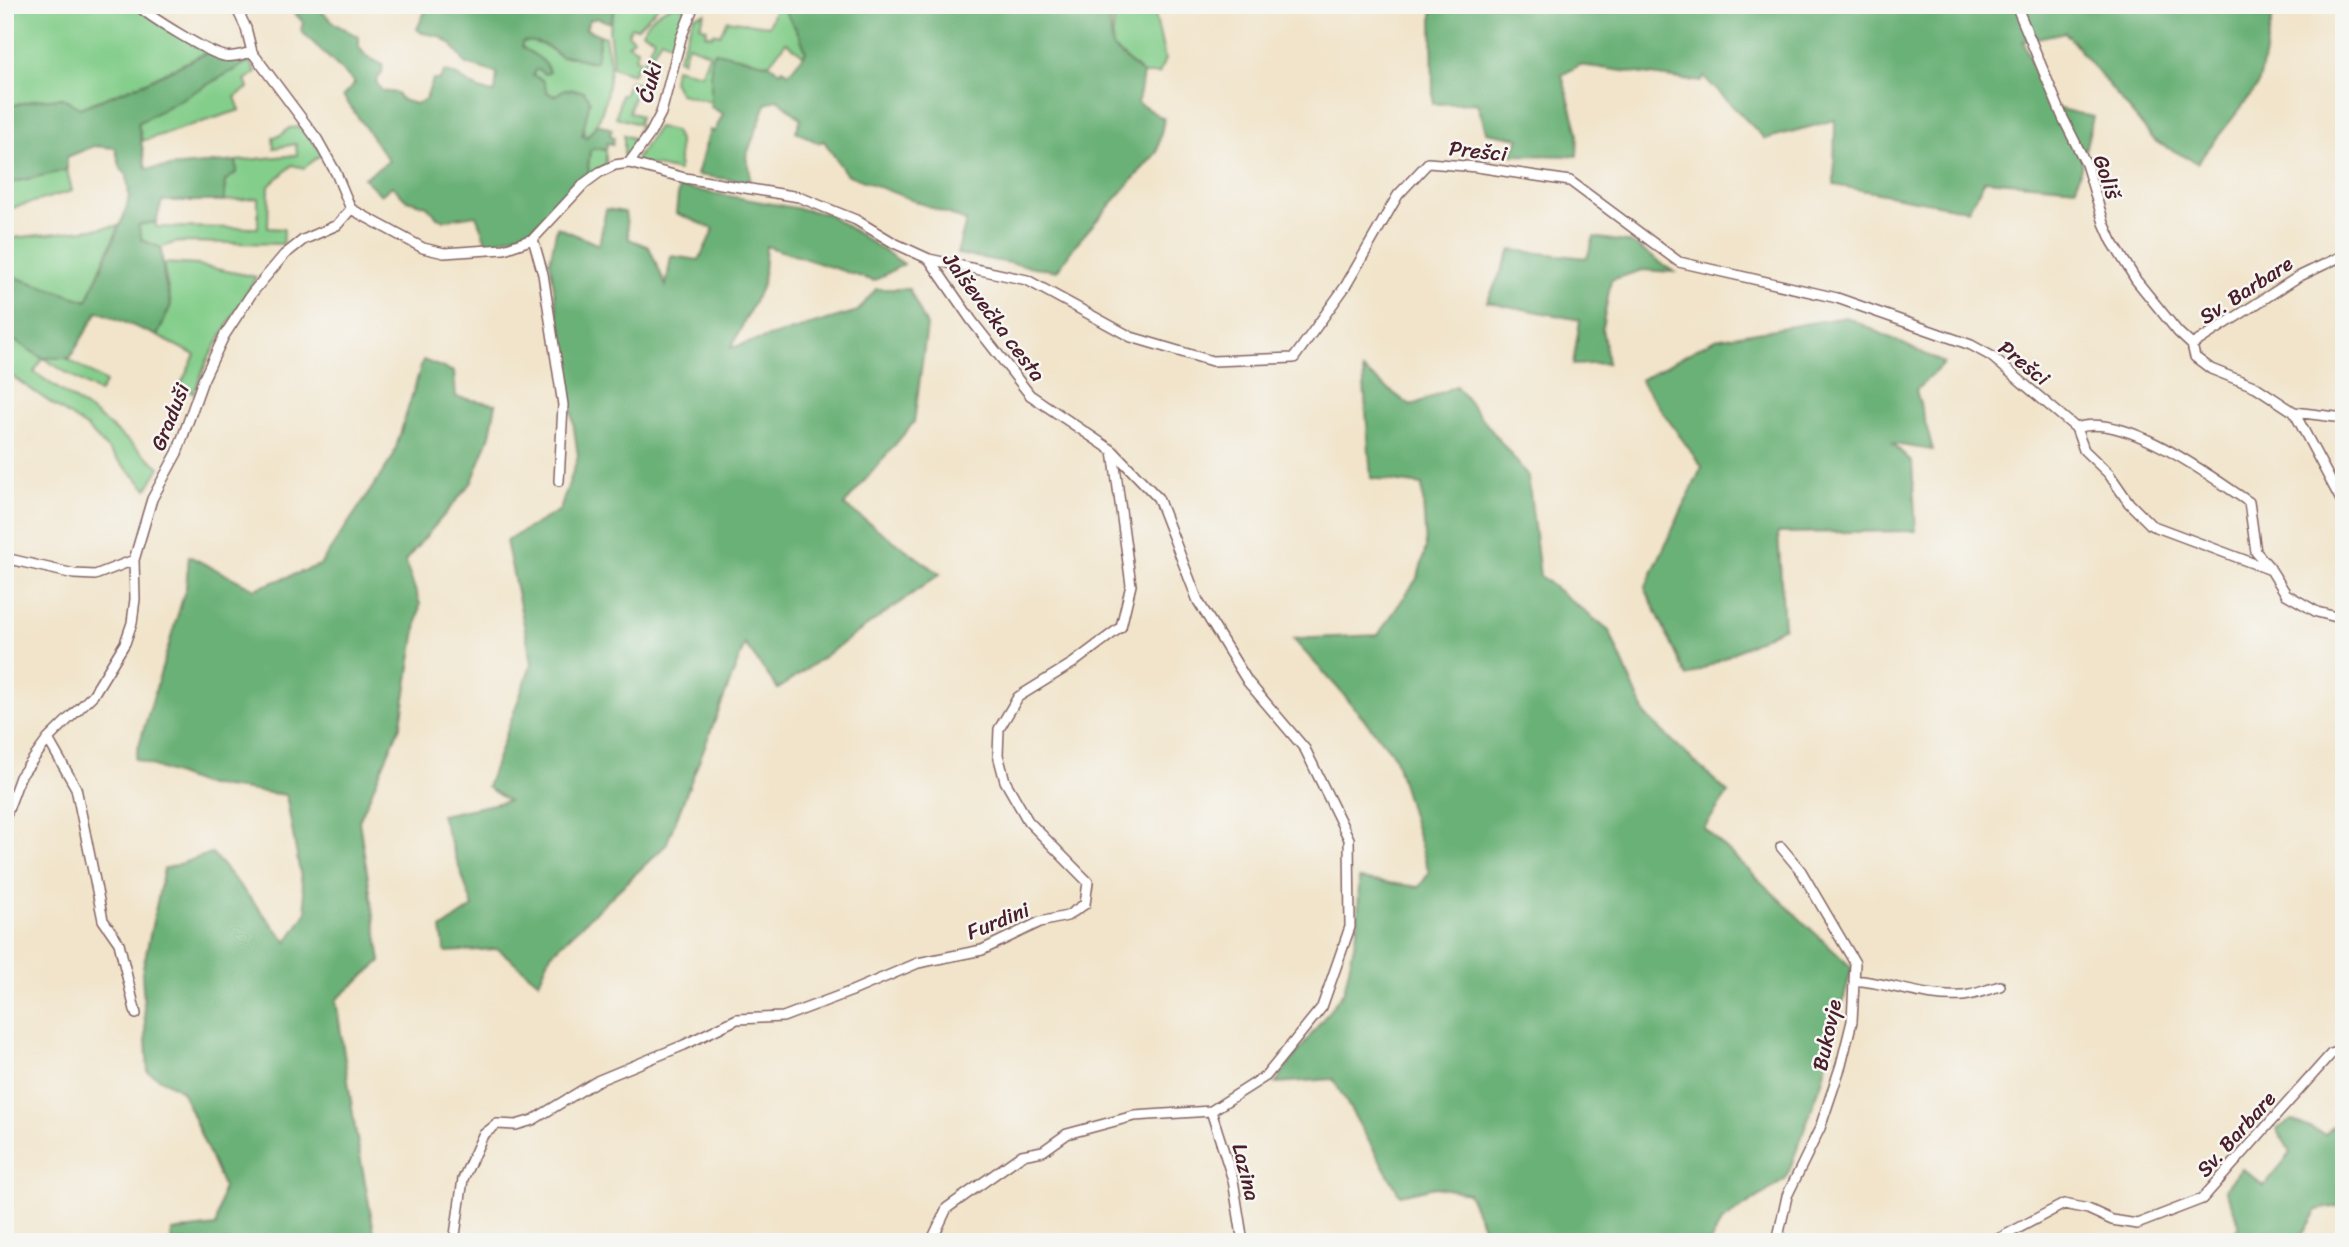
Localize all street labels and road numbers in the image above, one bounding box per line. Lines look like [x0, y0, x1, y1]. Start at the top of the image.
street label: Ćuki [626, 56, 674, 107]
street label: Prešci [1447, 129, 1510, 173]
street label: Goliš [2082, 149, 2133, 206]
street label: Jalševečka cesta [932, 243, 1056, 390]
street label: Sv. Barbare [2191, 245, 2301, 335]
street label: Prešci [1989, 330, 2059, 397]
street label: Graduši [139, 376, 201, 457]
street label: Furdini [961, 891, 1037, 951]
street label: Bukovje [1801, 996, 1853, 1074]
street label: Sv. Barbare [2186, 1082, 2286, 1186]
street label: Lazina [1221, 1139, 1272, 1205]

